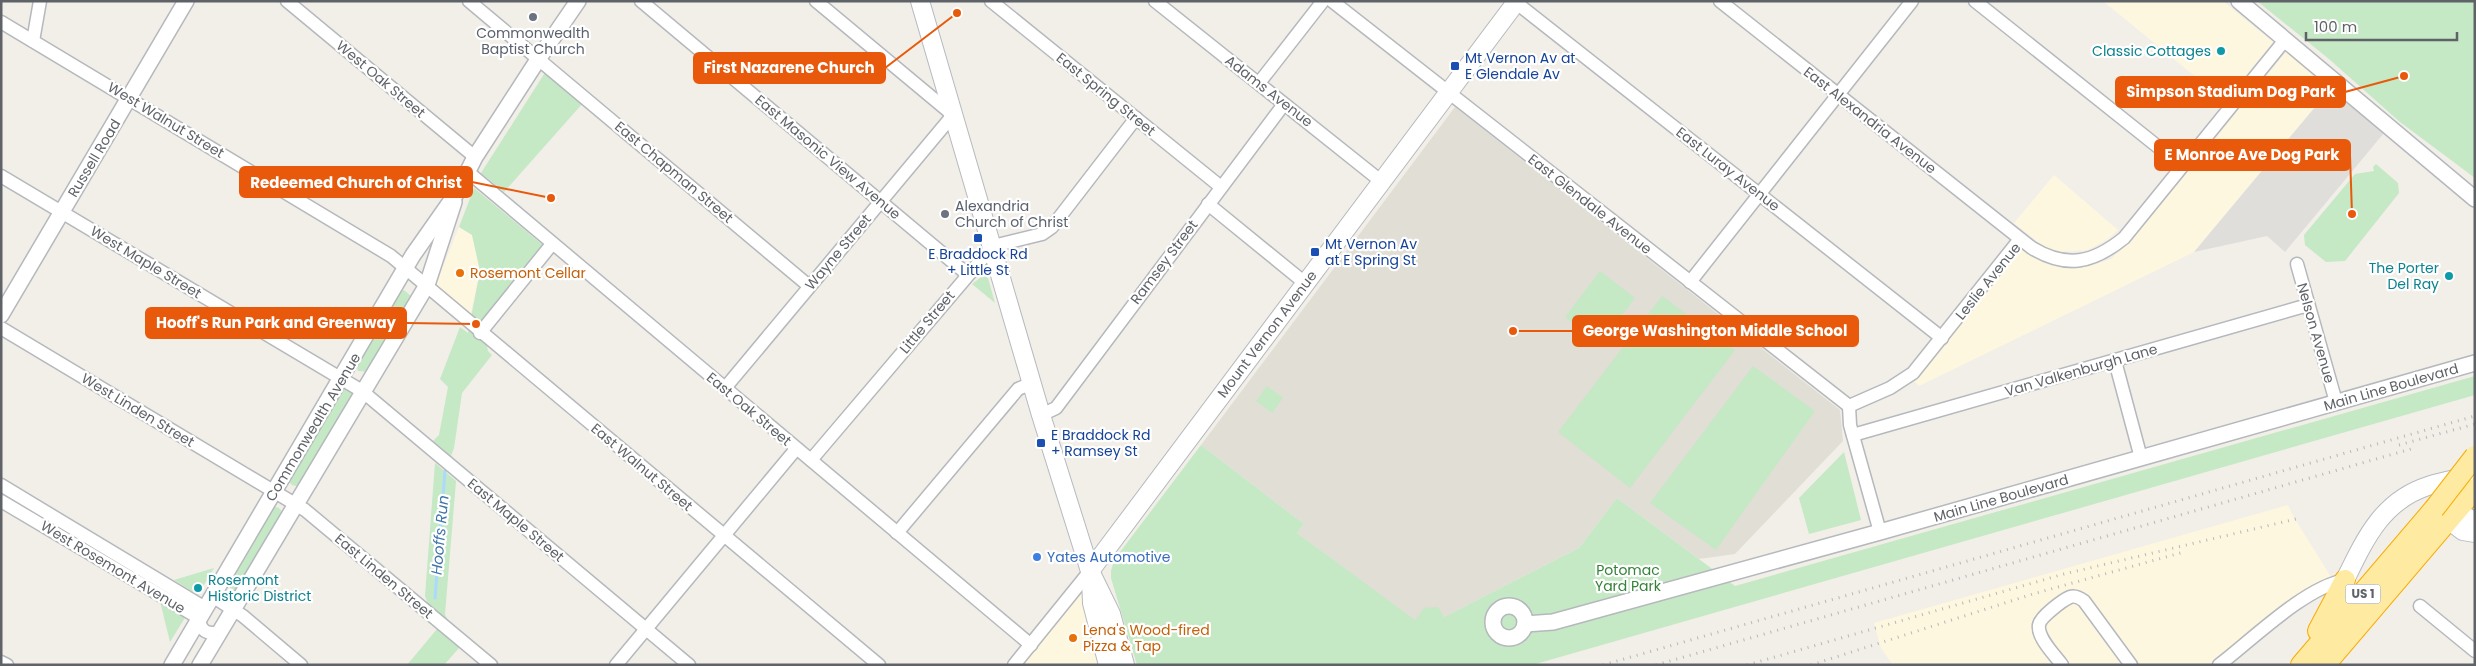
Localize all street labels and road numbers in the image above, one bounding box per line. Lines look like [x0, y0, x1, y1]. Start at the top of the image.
street label: West Oak Street [332, 36, 430, 122]
street label: East Spring Street [1052, 48, 1160, 140]
street label: Adams Avenue [1221, 50, 1317, 132]
street label: East Alexandria Avenue [1799, 62, 1941, 178]
street label: West Walnut Street [104, 77, 228, 163]
street label: East Masonic View Avenue [751, 90, 905, 224]
street label: Russell Road [63, 115, 125, 201]
street label: East Chapman Street [610, 116, 738, 228]
street label: East Luray Avenue [1672, 122, 1784, 216]
street label: East Glendale Avenue [1524, 149, 1656, 259]
street label: Wayne Street [800, 210, 876, 294]
street label: Ramsey Street [1126, 216, 1202, 308]
street label: West Maple Street [87, 221, 205, 303]
street label: Leslie Avenue [1951, 238, 2026, 324]
street label: Mount Vernon Avenue [1213, 266, 1322, 402]
street label: Nelson Avenue [2292, 280, 2340, 386]
street label: Little Street [895, 286, 959, 358]
street label: Van Valkenburgh Lane [2002, 339, 2160, 401]
street label: Commonwealth Avenue [261, 349, 366, 505]
street label: Main Line Boulevard [2321, 358, 2461, 416]
street label: West Linden Street [78, 368, 198, 452]
street label: East Oak Street [702, 368, 796, 450]
street label: East Walnut Street [587, 418, 697, 516]
street label: Main Line Boulevard [1931, 469, 2071, 527]
street label: East Maple Street [463, 474, 569, 566]
street label: West Rosemont Avenue [37, 516, 189, 618]
street label: East Linden Street [330, 529, 438, 623]
road number: US 1 [2346, 584, 2380, 604]

